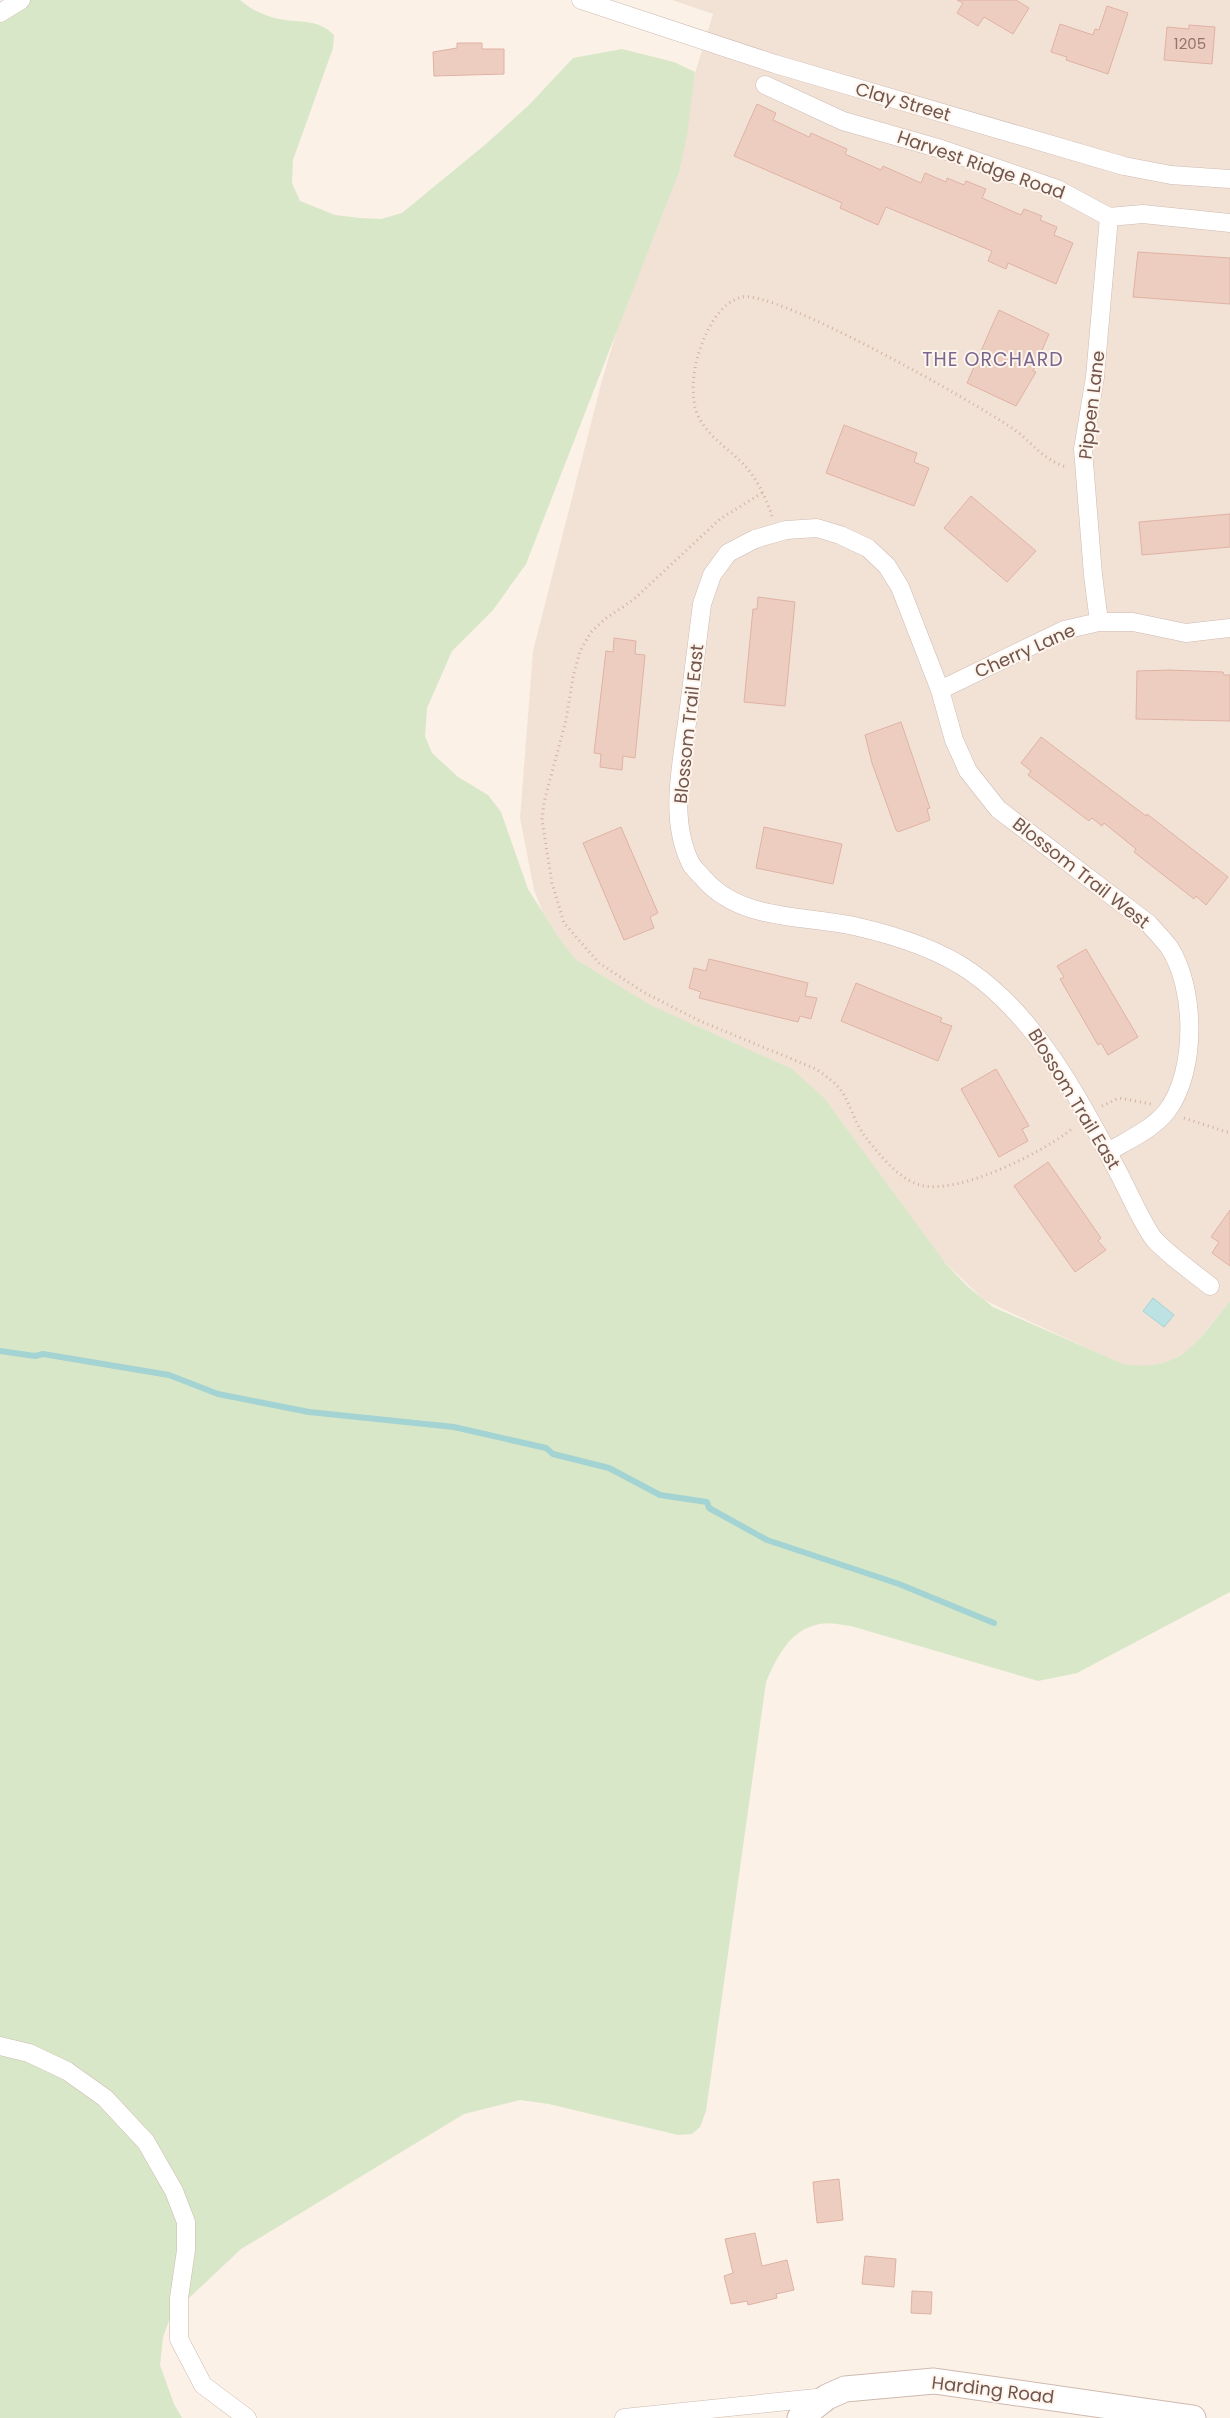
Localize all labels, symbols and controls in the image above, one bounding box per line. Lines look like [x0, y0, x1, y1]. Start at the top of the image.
house number: 1205 [1174, 33, 1206, 54]
street label: Clay Street [853, 76, 954, 127]
street label: Harvest Ridge Road [894, 124, 1068, 205]
district label: THE ORCHARD [922, 346, 1064, 373]
street label: Pippen Lane [1072, 349, 1111, 461]
street label: Cherry Lane [971, 617, 1079, 684]
street label: Blossom Trail East [668, 643, 709, 805]
street label: Blossom Trail West [1008, 811, 1155, 934]
street label: Blossom Trail East [1022, 1024, 1126, 1174]
street label: Harding Road [930, 2370, 1056, 2409]

